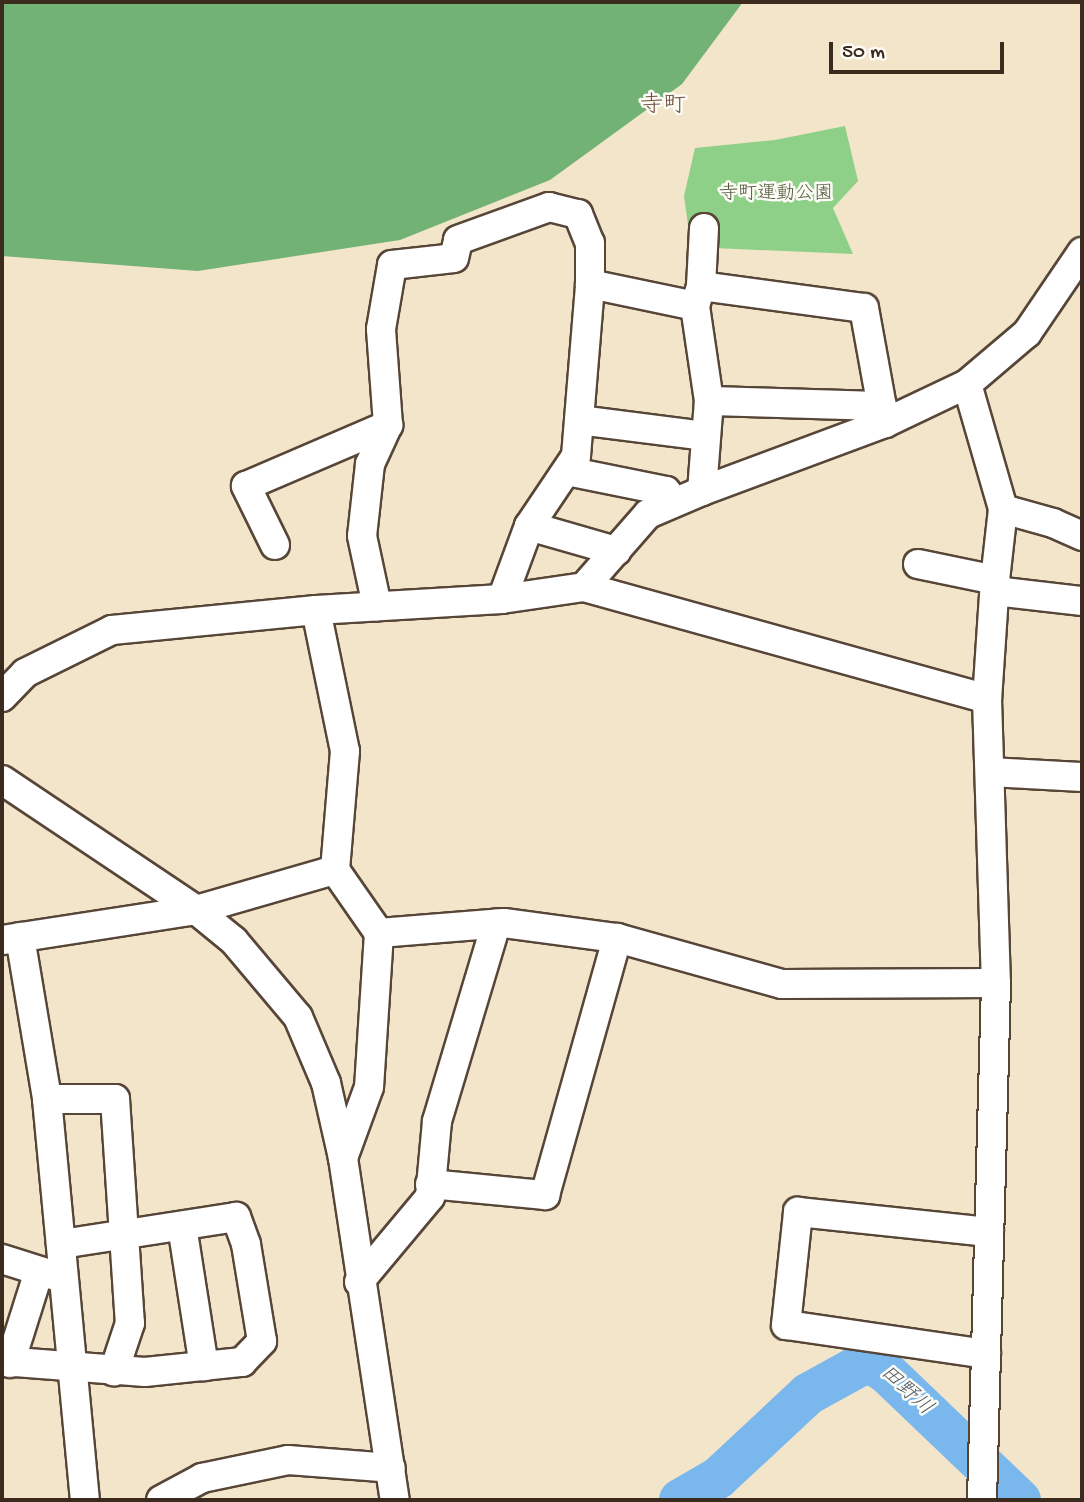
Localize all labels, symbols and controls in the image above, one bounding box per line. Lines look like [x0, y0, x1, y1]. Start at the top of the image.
scale bar [832, 28, 1007, 72]
text: 50 m [842, 41, 885, 66]
district label: 寺町 [640, 93, 686, 121]
park label: 寺町運動公園 [719, 184, 833, 206]
water label: 田野川 [873, 1362, 937, 1422]

